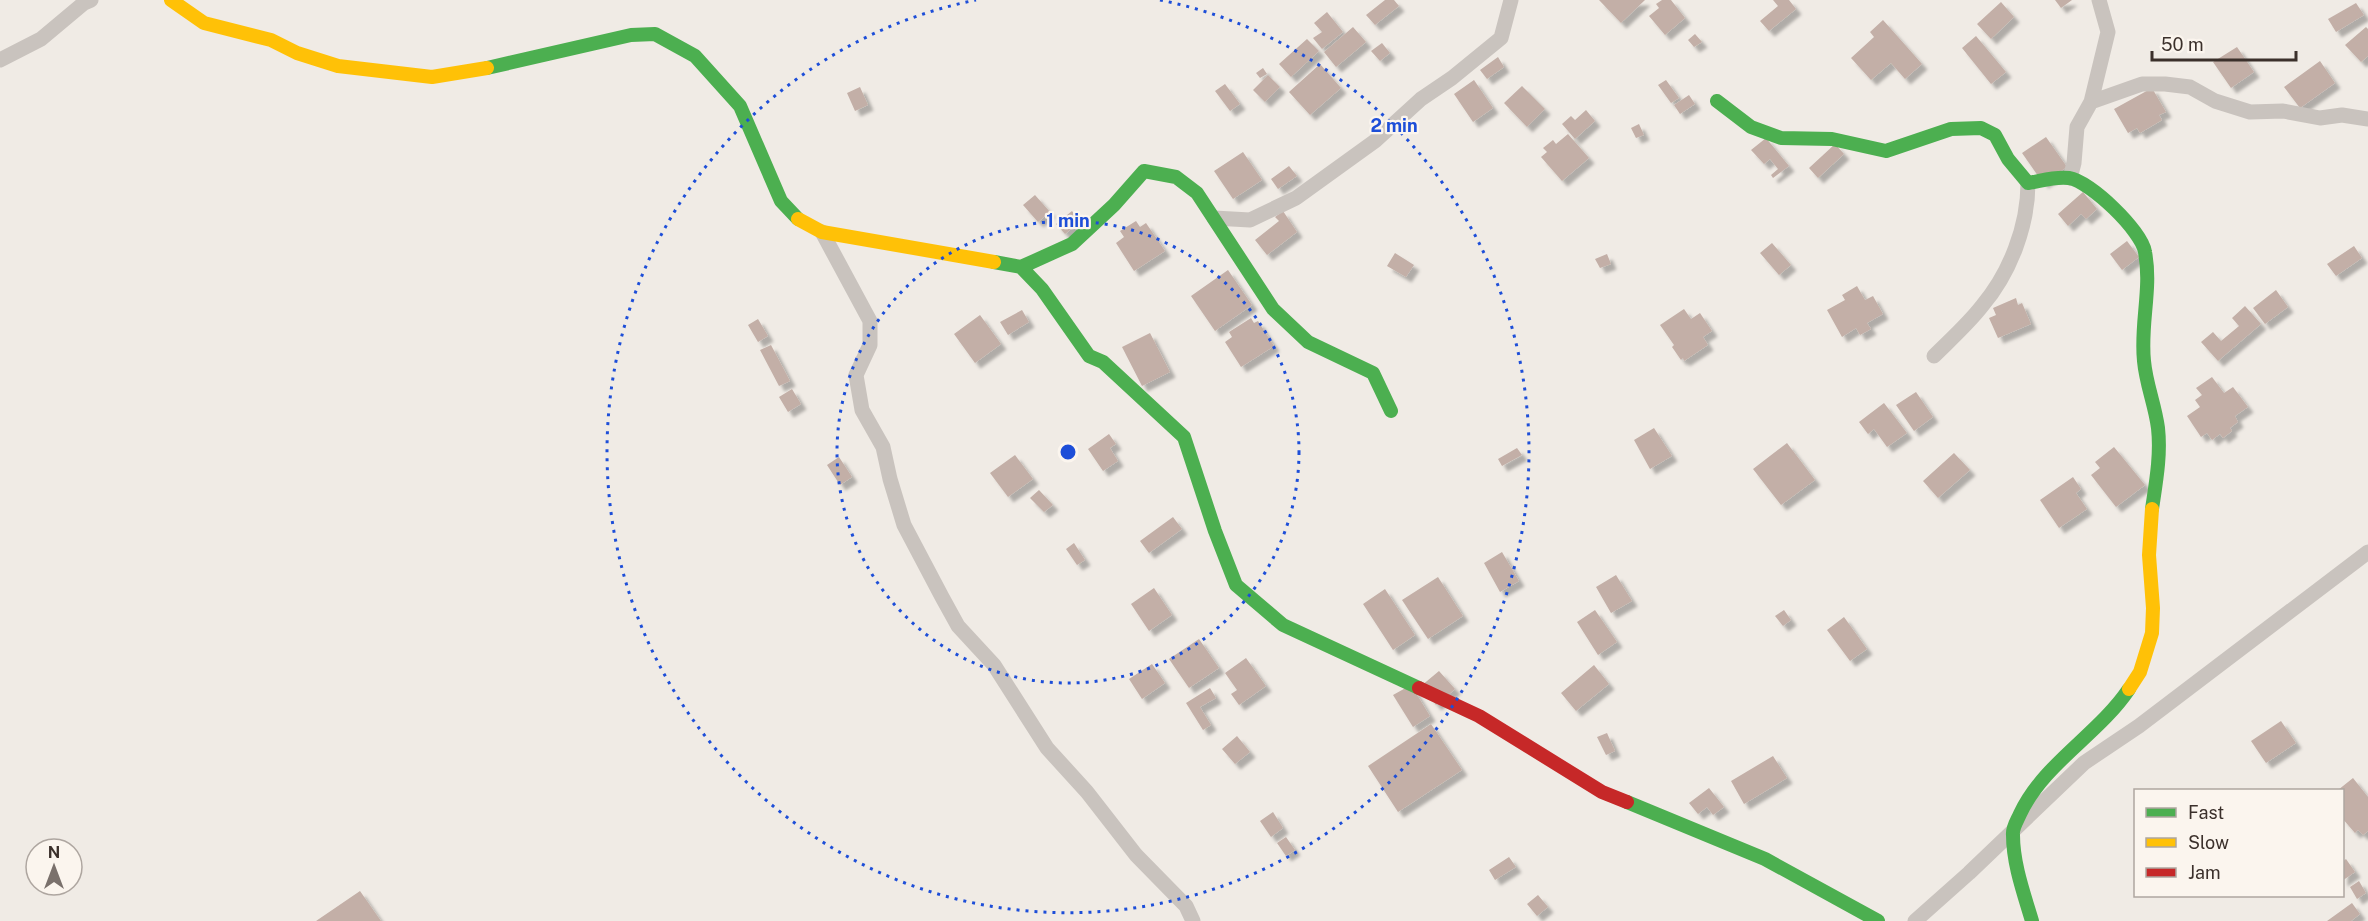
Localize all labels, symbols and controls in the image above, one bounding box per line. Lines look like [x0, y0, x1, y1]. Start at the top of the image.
scale bar [2152, 24, 2296, 62]
text: 50 m [2161, 34, 2204, 55]
text: 2 min [1370, 115, 1418, 136]
text: 1 min [1046, 210, 1090, 231]
centre of rings [1058, 442, 1078, 462]
legend [2134, 789, 2344, 897]
text: Fast [2188, 802, 2224, 823]
text: Slow [2188, 832, 2229, 853]
north arrow [24, 837, 84, 897]
text: N [48, 843, 60, 862]
text: Jam [2188, 862, 2221, 883]

